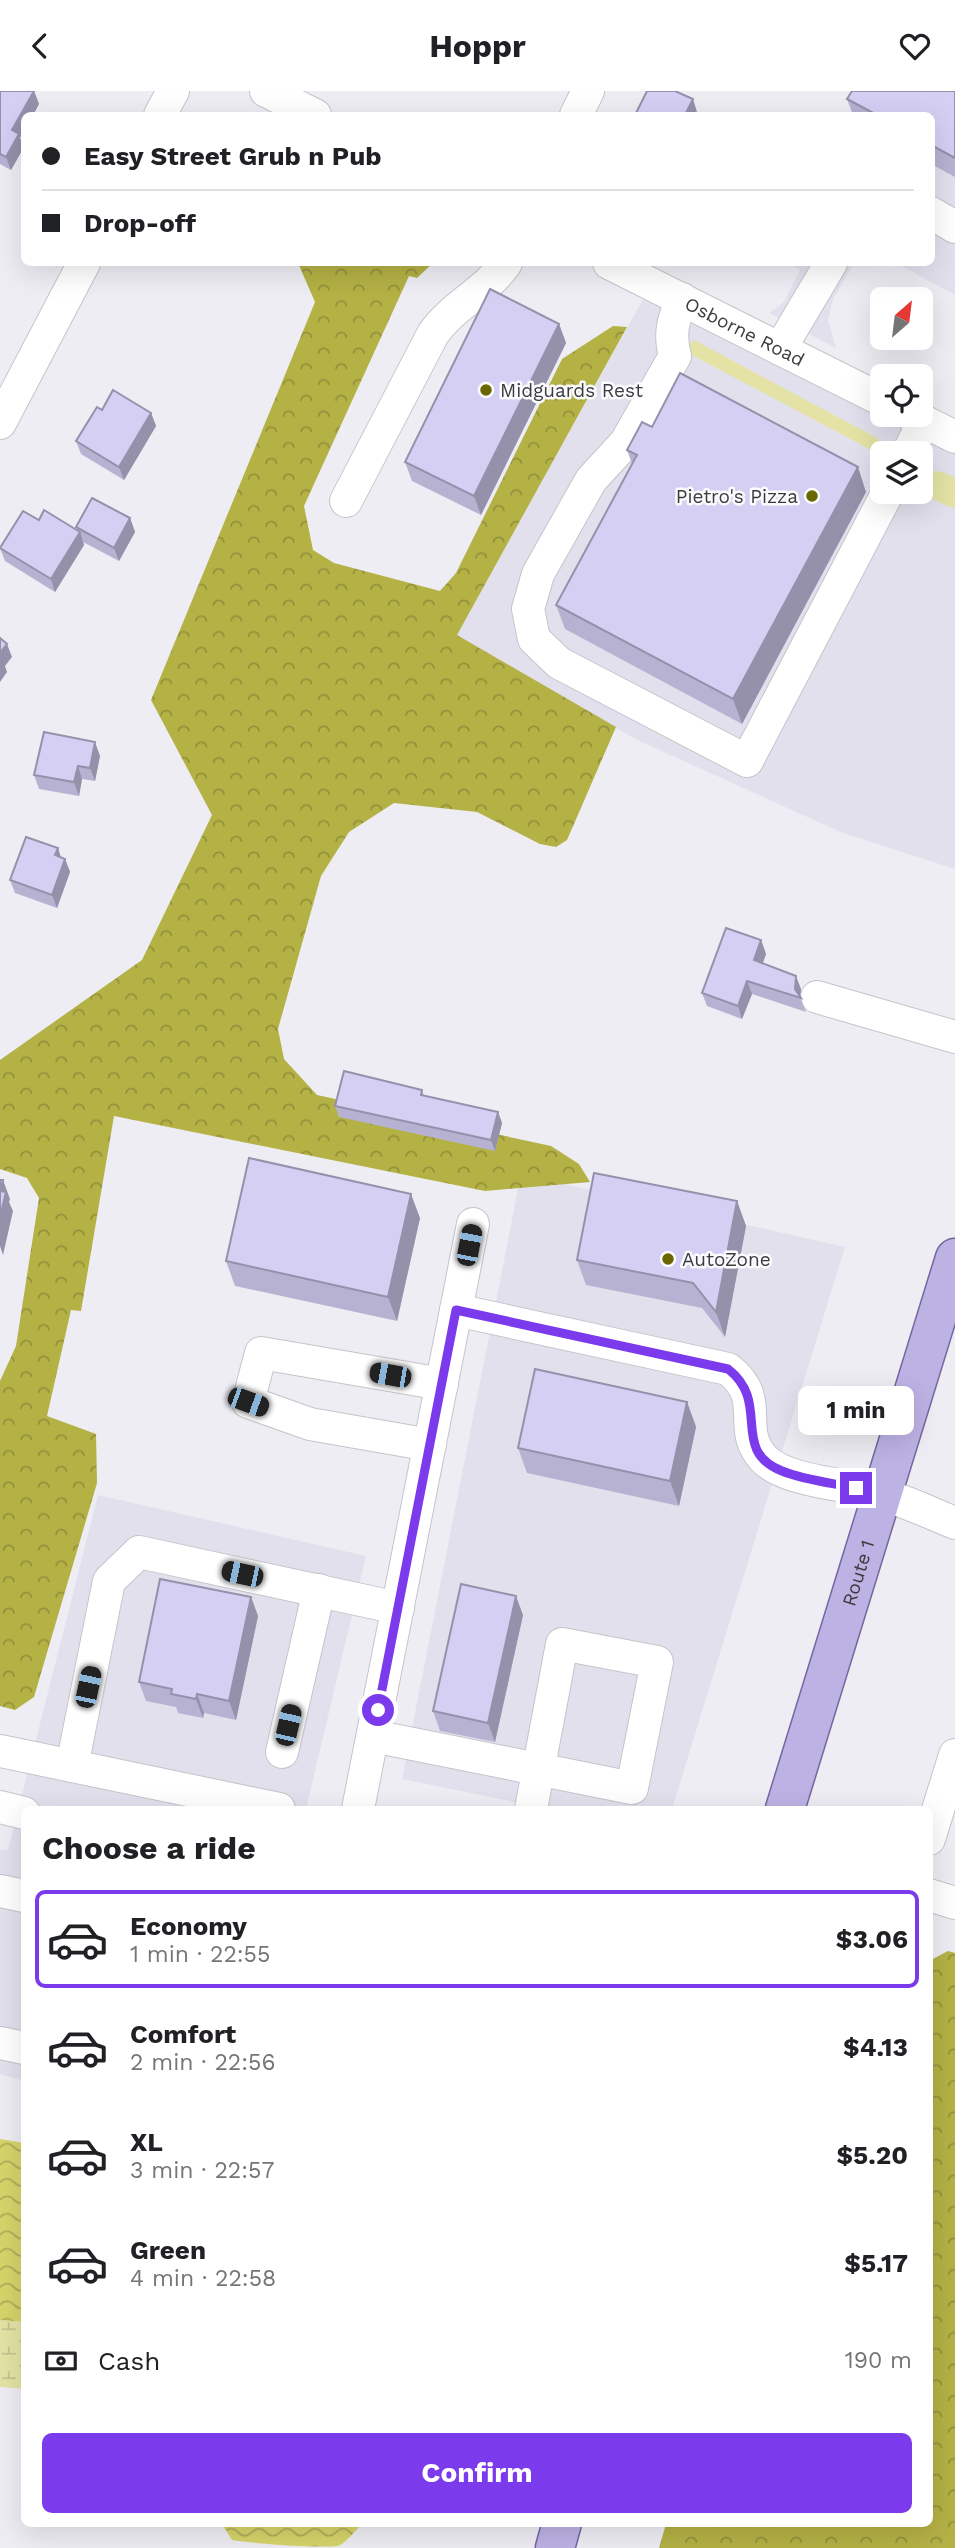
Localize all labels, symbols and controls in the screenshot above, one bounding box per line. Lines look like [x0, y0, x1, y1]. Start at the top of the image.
icon: back [21, 27, 59, 65]
text: Hoppr [429, 27, 526, 65]
icon: heart [896, 27, 934, 65]
text: Easy Street Grub n Pub [84, 141, 382, 171]
text: Drop-off [84, 208, 196, 238]
north arrow [870, 287, 933, 350]
map controls [870, 287, 933, 504]
street label: Osborne Road [681, 292, 809, 371]
button: locate [870, 364, 933, 427]
place label: Midguards Rest [500, 379, 643, 402]
marker: Midguards Rest [478, 382, 494, 398]
button: layers [870, 441, 933, 504]
place label: Pietro's Pizza [676, 485, 798, 508]
marker: Pietro's Pizza [804, 488, 820, 504]
car [455, 1222, 484, 1268]
place label: AutoZone [682, 1248, 771, 1271]
marker: AutoZone [660, 1251, 676, 1267]
car [368, 1361, 413, 1389]
car [225, 1385, 272, 1419]
callout: 1 min [798, 1387, 914, 1435]
text: 1 min [826, 1397, 886, 1424]
route end [840, 1472, 872, 1504]
street label: Route 1 [837, 1537, 879, 1609]
car [220, 1559, 265, 1589]
car [74, 1664, 103, 1710]
route start [362, 1694, 394, 1726]
car [274, 1702, 303, 1748]
text: Choose a ride [42, 1829, 256, 1867]
icon: car [46, 1908, 109, 1971]
text: Economy [130, 1911, 247, 1941]
text: $3.06 [836, 1924, 908, 1954]
text: 1 min · 22:55 [130, 1941, 270, 1968]
icon: car [46, 2016, 109, 2079]
text: Comfort [130, 2019, 236, 2049]
text: $4.13 [843, 2032, 908, 2062]
text: 2 min · 22:56 [130, 2049, 275, 2076]
icon: car [46, 2124, 109, 2187]
text: XL [130, 2127, 163, 2157]
text: $5.20 [836, 2140, 908, 2170]
text: 3 min · 22:57 [130, 2157, 274, 2184]
icon: car [46, 2232, 109, 2295]
text: Green [130, 2235, 206, 2265]
text: $5.17 [844, 2248, 908, 2278]
text: 4 min · 22:58 [130, 2265, 276, 2292]
icon: cash [42, 2342, 80, 2380]
text: Cash [98, 2346, 160, 2376]
text: 190 m [845, 2347, 912, 2374]
button: Confirm [42, 2433, 912, 2513]

